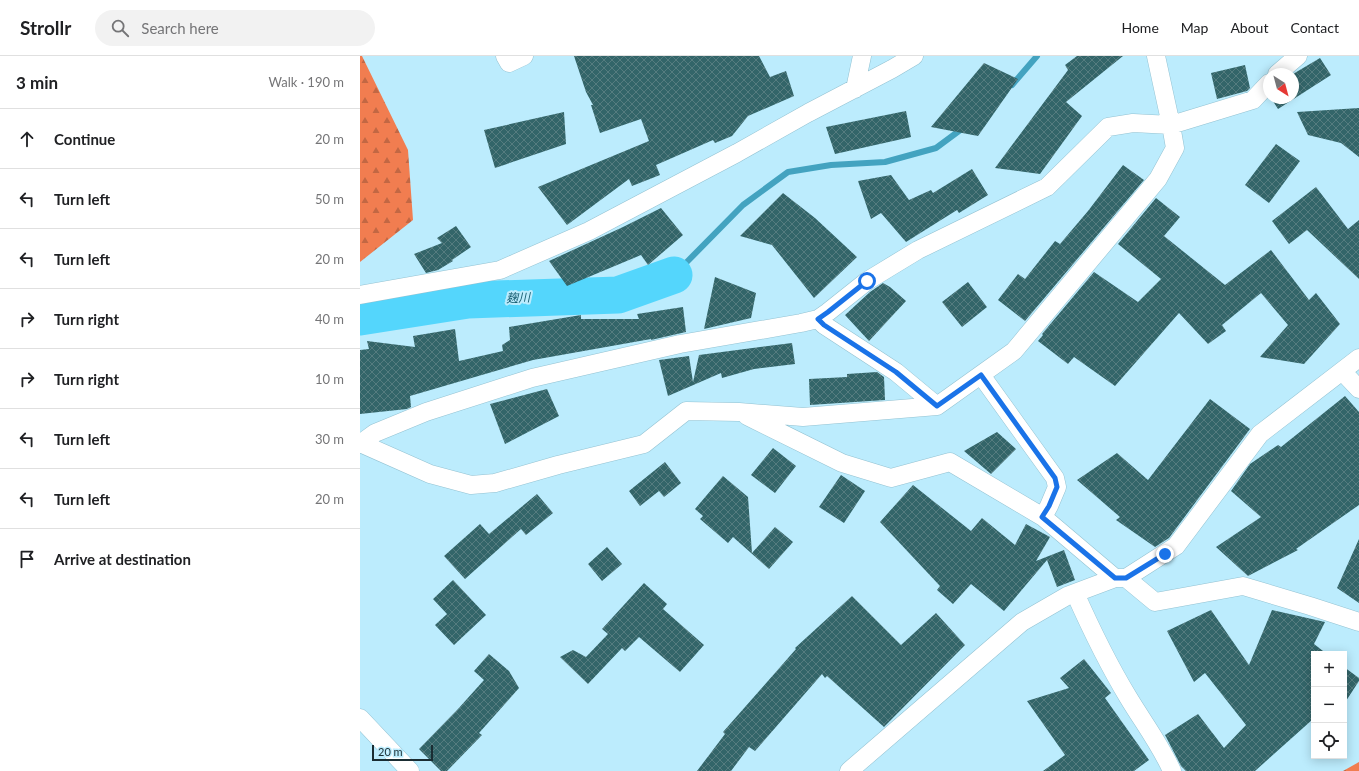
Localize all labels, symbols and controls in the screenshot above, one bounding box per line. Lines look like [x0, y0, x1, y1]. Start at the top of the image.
search box [95, 10, 375, 46]
text: Strollr [20, 16, 71, 39]
icon: search [109, 17, 131, 39]
text: Search here [141, 19, 219, 37]
text: Home [1121, 19, 1159, 36]
text: Map [1181, 19, 1208, 36]
text: About [1230, 19, 1268, 36]
text: Contact [1290, 19, 1339, 36]
north arrow [1263, 68, 1299, 104]
text: 3 min [16, 72, 58, 93]
text: Walk · 190 m [268, 74, 344, 90]
icon: ahead [16, 128, 38, 150]
text: Continue [54, 130, 115, 148]
text: 20 m [315, 131, 344, 147]
icon: left [16, 188, 38, 210]
text: Turn left [54, 190, 110, 208]
text: 50 m [315, 191, 344, 207]
icon: left [16, 248, 38, 270]
text: Turn left [54, 250, 110, 268]
text: 20 m [315, 251, 344, 267]
route start [858, 272, 876, 290]
water label: 麹川 [506, 290, 532, 305]
icon: right [16, 308, 38, 330]
text: Turn right [54, 310, 119, 328]
text: 40 m [315, 311, 344, 327]
icon: right [16, 368, 38, 390]
text: Turn right [54, 370, 119, 388]
text: 10 m [315, 371, 344, 387]
icon: left [16, 428, 38, 450]
text: Turn left [54, 430, 110, 448]
text: 30 m [315, 431, 344, 447]
icon: left [16, 488, 38, 510]
text: Turn left [54, 490, 110, 508]
text: 20 m [315, 491, 344, 507]
route end [1156, 545, 1174, 563]
icon: arrive [16, 548, 38, 570]
text: Arrive at destination [54, 550, 191, 568]
map controls [1311, 651, 1347, 759]
button: + [1311, 651, 1347, 687]
button: − [1311, 687, 1347, 723]
button: locate [1311, 723, 1347, 759]
scale bar [372, 743, 433, 762]
text: 20 m [378, 745, 403, 758]

